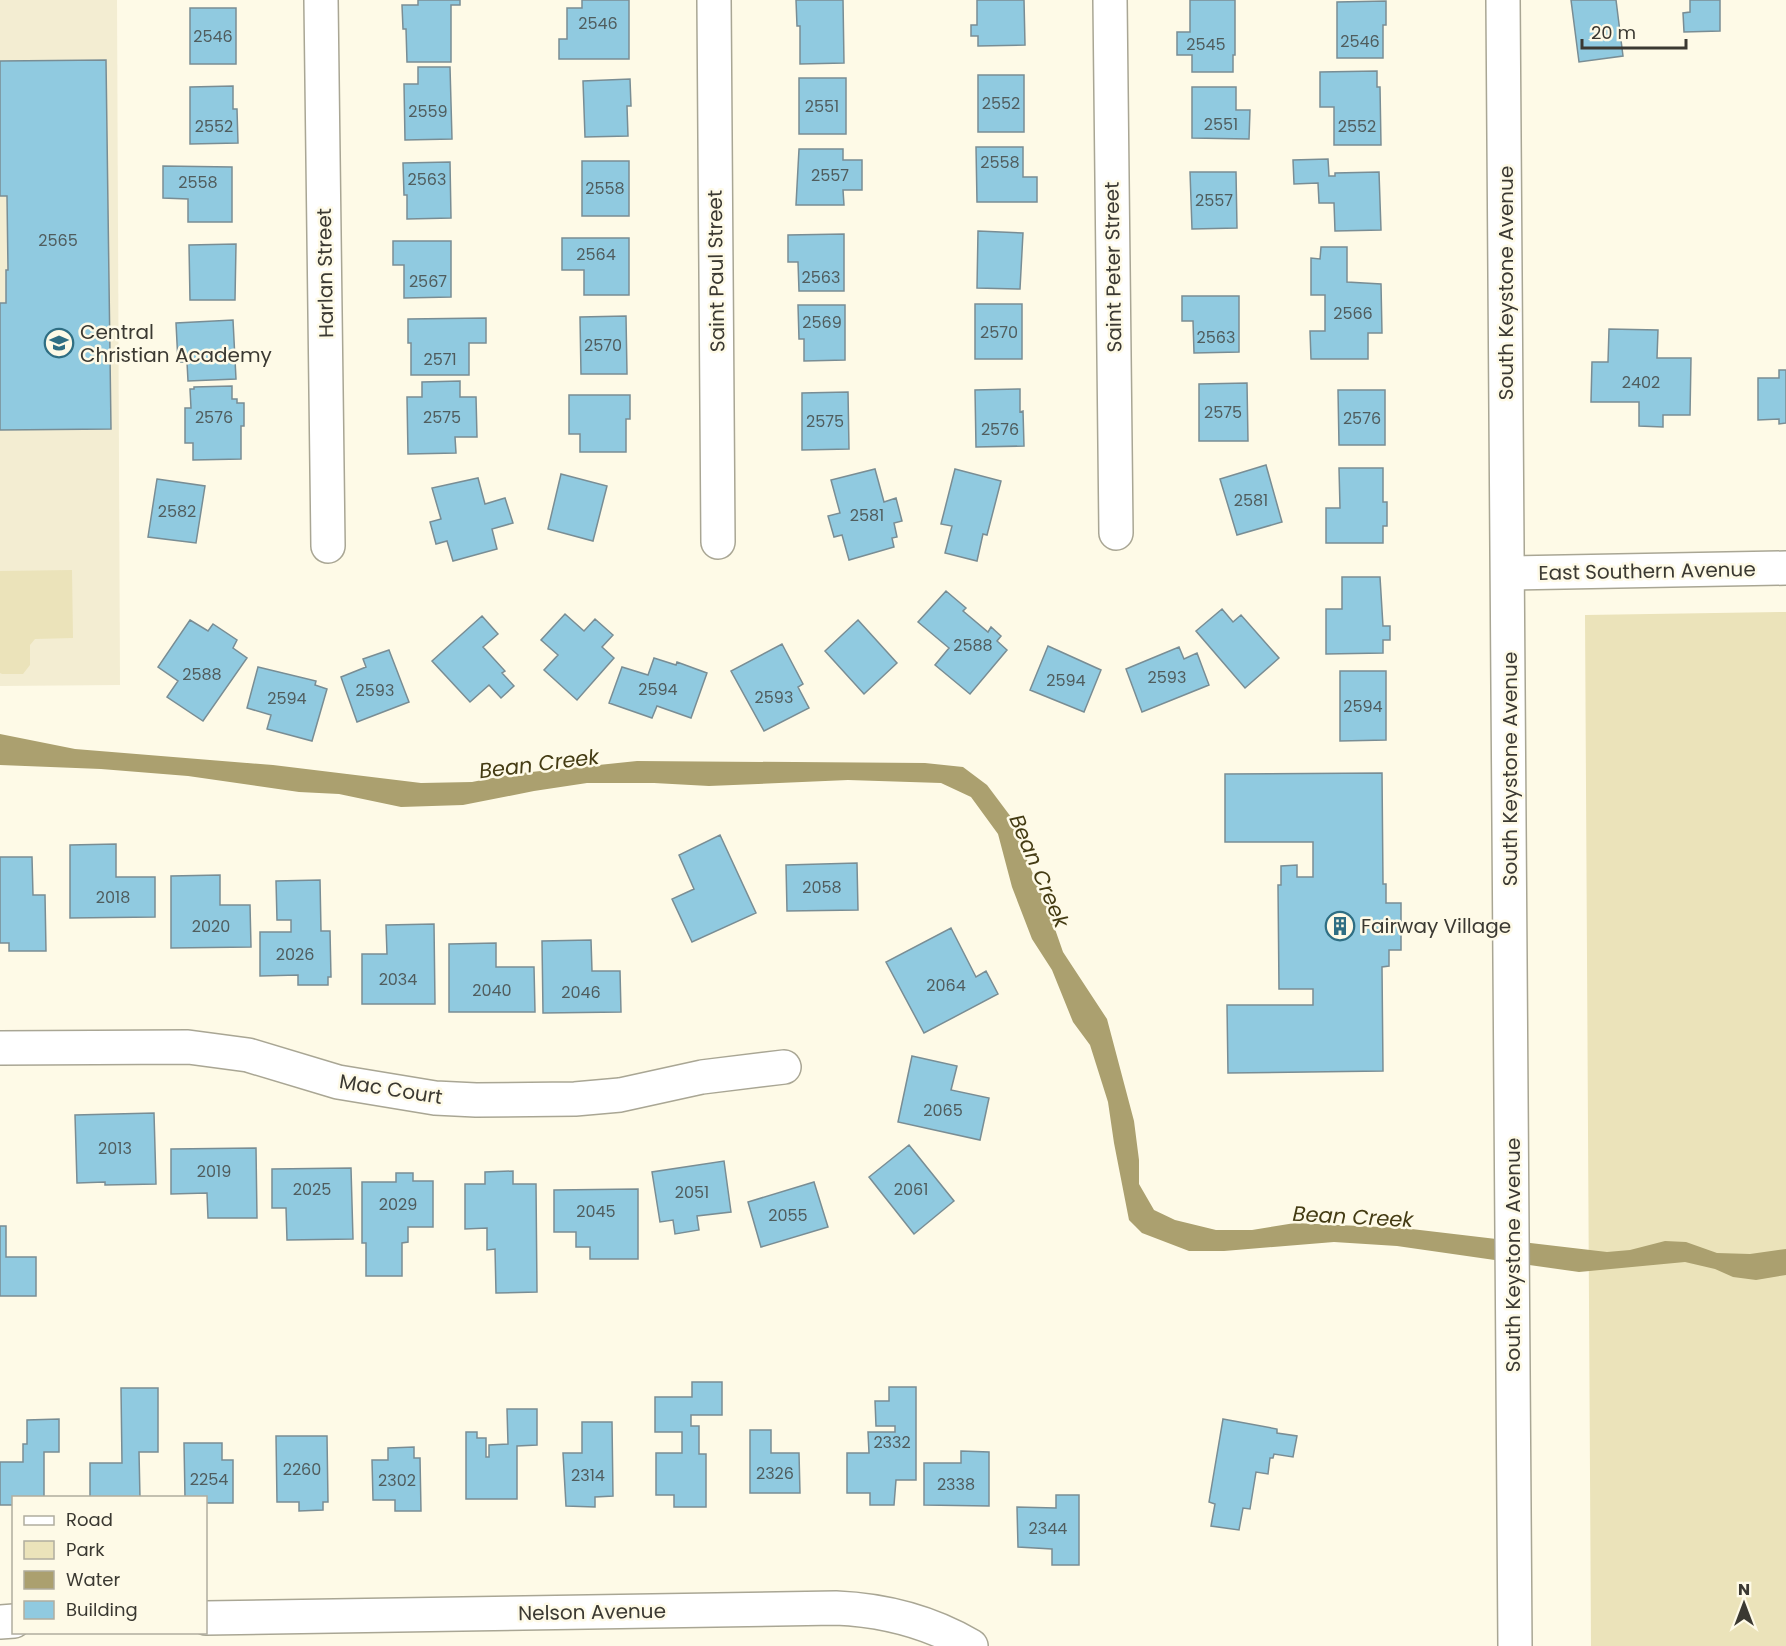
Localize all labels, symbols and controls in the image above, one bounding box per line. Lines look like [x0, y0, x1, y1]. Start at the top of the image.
house number: 2546 [578, 12, 618, 35]
scale bar [1582, 12, 1686, 50]
text: 20 m [1591, 20, 1636, 45]
house number: 2546 [193, 25, 233, 48]
house number: 2546 [1340, 30, 1380, 53]
house number: 2545 [1186, 33, 1226, 56]
house number: 2552 [982, 92, 1020, 115]
house number: 2551 [805, 95, 839, 118]
house number: 2559 [408, 100, 448, 123]
house number: 2551 [1204, 113, 1238, 136]
house number: 2552 [195, 115, 233, 138]
house number: 2552 [1338, 115, 1376, 138]
house number: 2558 [980, 151, 1020, 174]
house number: 2557 [811, 164, 849, 187]
street label: South Keystone Avenue [1492, 166, 1520, 400]
house number: 2563 [408, 168, 446, 191]
house number: 2558 [178, 171, 218, 194]
house number: 2558 [585, 177, 625, 200]
street label: Saint Peter Street [1098, 181, 1128, 353]
house number: 2557 [1195, 189, 1233, 212]
street label: Saint Paul Street [701, 190, 731, 352]
street label: Harlan Street [310, 208, 340, 338]
house number: 2565 [38, 229, 78, 252]
house number: 2564 [576, 243, 616, 266]
house number: 2563 [802, 266, 840, 289]
house number: 2567 [409, 270, 447, 293]
house number: 2566 [1333, 302, 1373, 325]
house number: 2569 [802, 311, 842, 334]
place label: Central Christian Academy [80, 318, 272, 369]
house number: 2570 [980, 321, 1018, 344]
house number: 2563 [1197, 326, 1235, 349]
school or university icon: Central Christian Academy [43, 327, 75, 359]
house number: 2570 [584, 334, 622, 357]
house number: 2571 [423, 348, 457, 371]
house number: 2402 [1622, 371, 1660, 394]
house number: 2575 [1204, 401, 1242, 424]
house number: 2576 [195, 406, 233, 429]
house number: 2575 [423, 406, 461, 429]
house number: 2576 [1343, 407, 1381, 430]
house number: 2575 [806, 410, 844, 433]
house number: 2576 [981, 418, 1019, 441]
house number: 2581 [1234, 489, 1268, 512]
house number: 2582 [158, 500, 196, 523]
house number: 2581 [850, 504, 884, 527]
street label: East Southern Avenue [1538, 555, 1756, 587]
house number: 2588 [953, 634, 993, 657]
street label: South Keystone Avenue [1496, 652, 1524, 886]
house number: 2588 [182, 663, 222, 686]
house number: 2593 [1148, 666, 1186, 689]
house number: 2594 [1046, 669, 1086, 692]
house number: 2594 [638, 678, 678, 701]
house number: 2593 [356, 679, 394, 702]
house number: 2593 [755, 686, 793, 709]
house number: 2594 [267, 687, 307, 710]
house number: 2594 [1343, 695, 1383, 718]
water label: Bean Creek [477, 742, 602, 785]
water label: Bean Creek [1003, 810, 1077, 933]
house number: 2058 [802, 876, 842, 899]
house number: 2018 [96, 886, 130, 909]
building icon: Fairway Village [1324, 910, 1356, 942]
place label: Fairway Village [1361, 912, 1511, 940]
house number: 2020 [192, 915, 230, 938]
house number: 2026 [276, 943, 314, 966]
house number: 2034 [379, 968, 417, 991]
house number: 2064 [926, 974, 966, 997]
house number: 2040 [472, 979, 512, 1002]
house number: 2046 [561, 981, 601, 1004]
street label: Mac Court [337, 1067, 445, 1111]
house number: 2065 [923, 1099, 963, 1122]
house number: 2013 [98, 1137, 132, 1160]
street label: South Keystone Avenue [1499, 1138, 1527, 1372]
house number: 2019 [197, 1160, 231, 1183]
house number: 2025 [293, 1178, 331, 1201]
house number: 2061 [894, 1178, 928, 1201]
house number: 2051 [675, 1181, 709, 1204]
house number: 2029 [379, 1193, 417, 1216]
water label: Bean Creek [1292, 1199, 1415, 1234]
house number: 2045 [576, 1200, 616, 1223]
house number: 2055 [768, 1204, 808, 1227]
house number: 2332 [873, 1431, 911, 1454]
house number: 2260 [283, 1458, 321, 1481]
house number: 2326 [756, 1462, 794, 1485]
house number: 2314 [571, 1464, 605, 1487]
house number: 2254 [190, 1468, 228, 1491]
house number: 2302 [378, 1469, 416, 1492]
house number: 2338 [937, 1473, 975, 1496]
legend [12, 1496, 207, 1634]
text: Road [66, 1507, 113, 1532]
house number: 2344 [1029, 1517, 1067, 1540]
text: Park [66, 1537, 105, 1562]
text: Water [66, 1567, 120, 1592]
north arrow [1714, 1574, 1774, 1634]
text: N [1738, 1578, 1750, 1601]
text: Building [66, 1597, 138, 1622]
street label: Nelson Avenue [518, 1597, 666, 1627]

